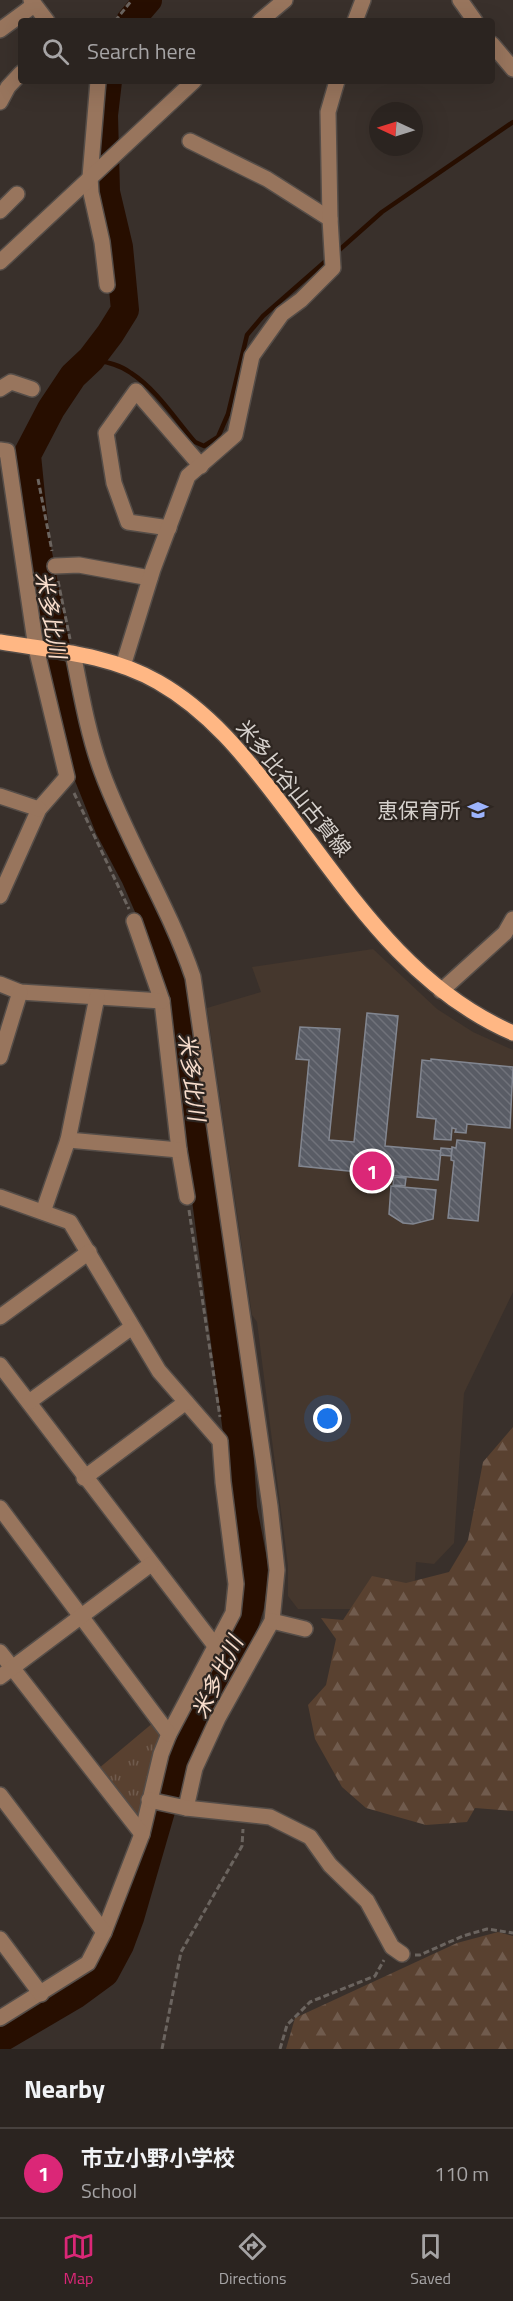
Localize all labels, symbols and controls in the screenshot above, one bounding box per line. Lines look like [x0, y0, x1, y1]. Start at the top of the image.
search box [18, 18, 495, 84]
text: Search here [87, 34, 196, 68]
icon: search [39, 35, 72, 68]
north arrow [369, 102, 423, 156]
water label: 米多比川 [27, 569, 76, 663]
street label: 米多比谷山古賀線 [229, 713, 359, 863]
place label: 恵保育所 [377, 794, 461, 826]
school or university icon: 恵保育所 [466, 798, 490, 822]
water label: 米多比川 [170, 1031, 214, 1125]
pin: 1 [352, 1148, 392, 1194]
your location [313, 1404, 342, 1433]
water label: 米多比川 [182, 1628, 252, 1724]
text: Nearby [24, 2069, 105, 2108]
text: 市立小野小学校 [81, 2141, 235, 2175]
text: 1 [38, 2158, 49, 2189]
text: 110 m [434, 2158, 489, 2189]
text: School [81, 2175, 137, 2206]
tab: Map [62, 2230, 95, 2290]
tab: Directions [219, 2230, 287, 2290]
tab: Saved [410, 2230, 451, 2290]

